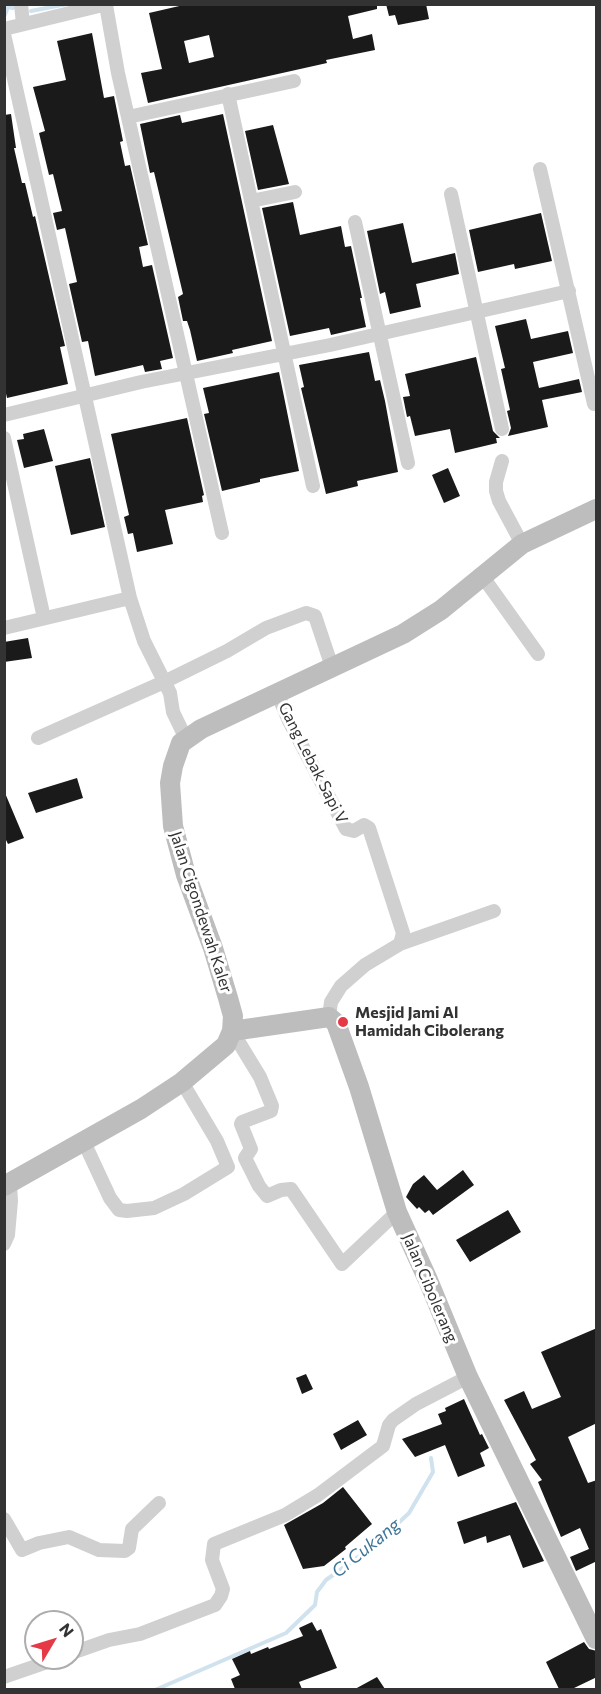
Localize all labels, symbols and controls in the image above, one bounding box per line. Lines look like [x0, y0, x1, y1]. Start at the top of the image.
street label: Gang Lebak Sapi V [274, 699, 352, 827]
street label: Jalan Cigondewah Kaler [166, 829, 236, 995]
place label: Mesjid Jami Al Hamidah Cibolerang [355, 1003, 504, 1041]
marker: Mesjid Jami Al Hamidah Cibolerang [336, 1015, 350, 1029]
street label: Jalan Cibolerang [398, 1231, 462, 1345]
water label: Ci Cukang [327, 1514, 405, 1582]
north arrow [24, 1610, 84, 1670]
text: N [56, 1619, 78, 1640]

